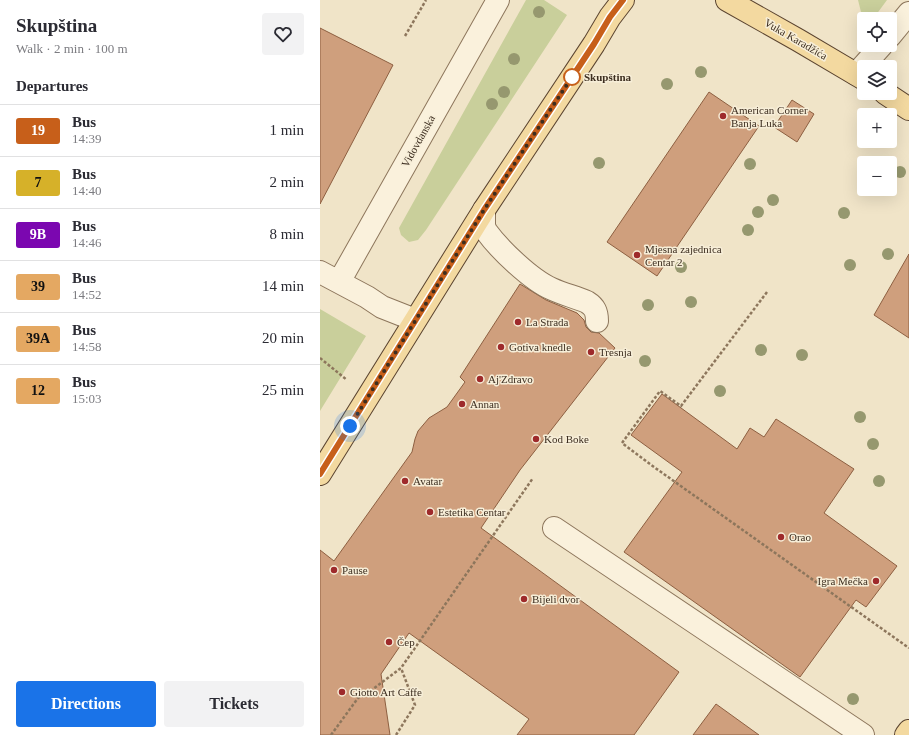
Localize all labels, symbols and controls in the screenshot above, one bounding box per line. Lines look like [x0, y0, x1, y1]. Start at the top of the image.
map controls [857, 12, 897, 196]
button: locate [857, 12, 897, 52]
button: heart [262, 13, 304, 55]
text: Skupština [16, 15, 97, 36]
street label: Vuka Karadžića [762, 16, 830, 62]
text: Walk · 2 min · 100 m [16, 41, 128, 56]
button: layers [857, 60, 897, 100]
marker: Skupština [563, 68, 581, 86]
place label: Skupština [584, 71, 632, 83]
text: Departures [16, 78, 88, 94]
place label: American Corner Banja Luka [731, 104, 808, 129]
button: + [857, 108, 897, 148]
marker: American Corner Banja Luka [718, 111, 728, 121]
street label: Vidovdanska [399, 113, 437, 169]
text: Bus [72, 114, 96, 130]
text: 1 min [269, 122, 304, 138]
text: 19 [31, 123, 45, 138]
text: 14:39 [72, 131, 102, 146]
button: − [857, 156, 897, 196]
text: Bus [72, 166, 96, 182]
text: 2 min [269, 174, 304, 190]
text: 7 [35, 175, 42, 190]
text: 14:40 [72, 183, 102, 198]
text: Bus [72, 218, 96, 234]
text: 8 min [269, 226, 304, 242]
text: 9B [30, 227, 46, 242]
text: 14:46 [72, 235, 102, 250]
place label: Mjesna zajednica Centar 2 [645, 243, 722, 268]
marker: Mjesna zajednica Centar 2 [632, 250, 642, 260]
text: Bus [72, 270, 96, 286]
text: 14 min [262, 278, 304, 294]
text: 39 [31, 279, 45, 294]
text: 14:52 [72, 287, 102, 302]
place label: La Strada [526, 316, 569, 328]
marker: La Strada [513, 317, 523, 327]
text: Bus [72, 322, 96, 338]
text: 20 min [262, 330, 304, 346]
text: 39A [26, 331, 50, 346]
text: 14:58 [72, 339, 102, 354]
place label: Gotiva knedle [509, 341, 571, 353]
marker: Gotiva knedle [496, 342, 506, 352]
place label: Tresnja [599, 346, 632, 358]
marker: Tresnja [586, 347, 596, 357]
place label: Aj'Zdravo [488, 373, 533, 385]
text: Bus [72, 374, 96, 390]
marker: Aj'Zdravo [475, 374, 485, 384]
text: 25 min [262, 382, 304, 398]
text: 12 [31, 383, 45, 398]
text: 15:03 [72, 391, 102, 406]
place label: Annan [470, 398, 500, 410]
marker: Annan [457, 399, 467, 409]
your location [340, 416, 360, 436]
place label: Kod Boke [544, 433, 589, 445]
marker: Kod Boke [531, 434, 541, 444]
place label: Avatar [413, 475, 442, 487]
marker: Avatar [400, 476, 410, 486]
place label: Estetika Centar [438, 506, 506, 518]
marker: Estetika Centar [425, 507, 435, 517]
place label: Orao [789, 531, 811, 543]
marker: Orao [776, 532, 786, 542]
place label: Pause [342, 564, 368, 576]
marker: Pause [329, 565, 339, 575]
place label: Igra Mečka [818, 575, 868, 587]
marker: Igra Mečka [871, 576, 881, 586]
place label: Bijeli dvor [532, 593, 580, 605]
marker: Bijeli dvor [519, 594, 529, 604]
place label: Čep [397, 636, 415, 648]
marker: Čep [384, 637, 394, 647]
button: Directions [16, 681, 156, 727]
button: Tickets [164, 681, 304, 727]
place label: Giotto Art Caffe [350, 686, 422, 698]
marker: Giotto Art Caffe [337, 687, 347, 697]

